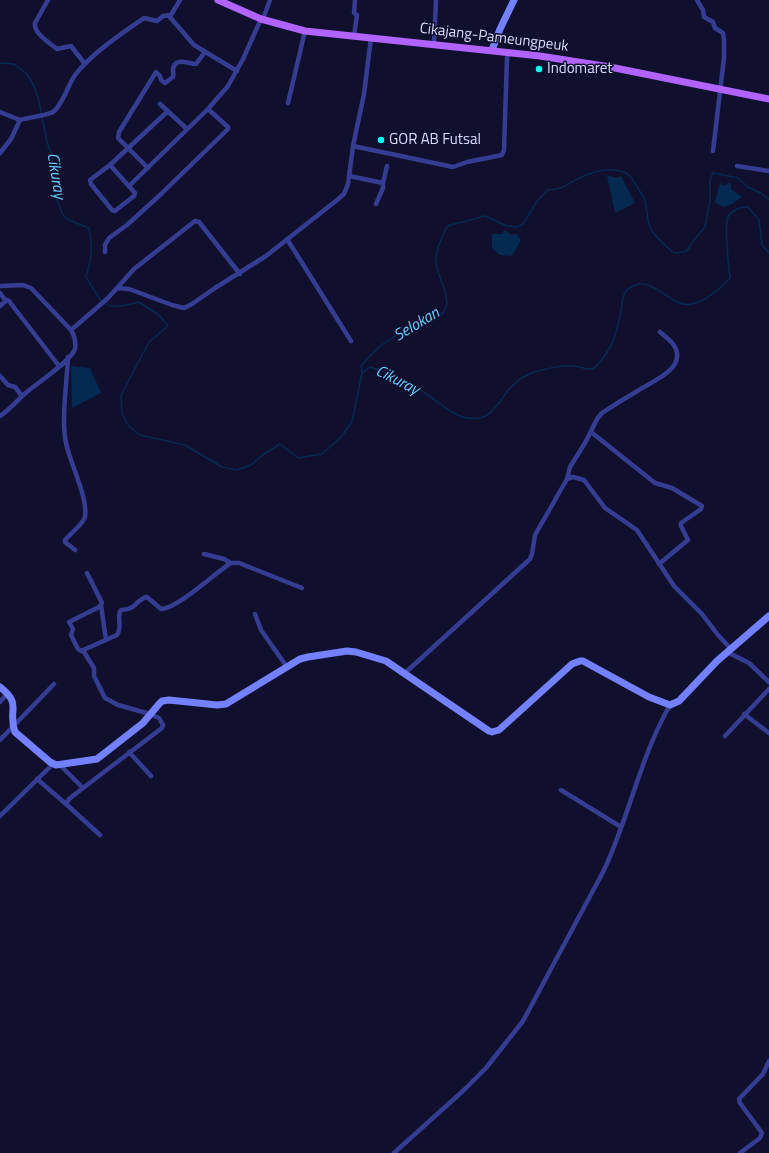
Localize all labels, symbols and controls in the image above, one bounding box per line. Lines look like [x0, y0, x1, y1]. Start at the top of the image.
street label: Cikajang-Pameungpeuk [419, 20, 569, 56]
place label: Indomaret [547, 60, 612, 78]
marker: Indomaret [534, 64, 544, 74]
place label: GOR AB Futsal [389, 131, 481, 149]
marker: GOR AB Futsal [376, 135, 386, 145]
water label: Cikuray [42, 152, 68, 200]
water label: Selokan [391, 304, 443, 346]
water label: Cikuray [372, 362, 422, 400]

